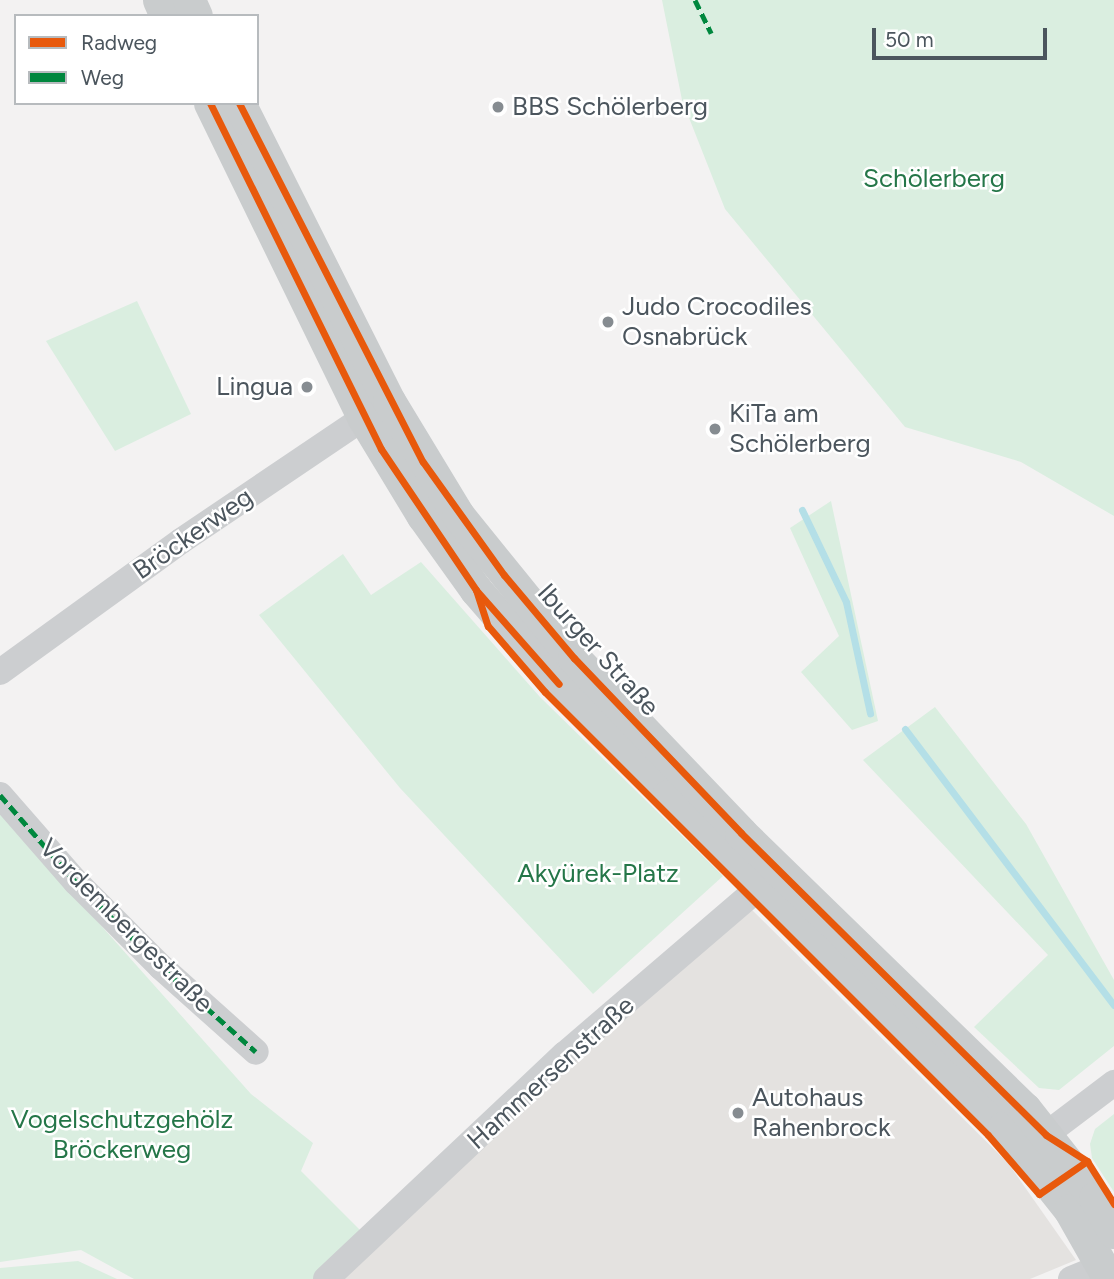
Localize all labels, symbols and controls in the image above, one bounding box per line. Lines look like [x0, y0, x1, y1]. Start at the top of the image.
legend [14, 14, 259, 105]
scale bar [876, 14, 1051, 58]
text: 50 m [885, 27, 934, 52]
text: Radweg [81, 30, 157, 55]
text: Weg [81, 65, 124, 90]
place label: BBS Schölerberg [512, 91, 708, 123]
marker: BBS Schölerberg [490, 99, 506, 115]
park label: Schölerberg [863, 163, 1005, 195]
place label: Judo Crocodiles Osnabrück [622, 291, 812, 352]
marker: Judo Crocodiles Osnabrück [600, 314, 616, 330]
place label: Lingua [216, 371, 293, 403]
marker: Lingua [299, 379, 315, 395]
place label: KiTa am Schölerberg [729, 398, 871, 460]
marker: KiTa am Schölerberg [707, 421, 723, 437]
street label: Bröckerweg [127, 481, 259, 587]
street label: Iburger Straße [531, 578, 665, 722]
street label: Vordembergestraße [33, 833, 219, 1019]
park label: Akyürek-Platz [517, 858, 679, 890]
street label: Hammersenstraße [461, 990, 641, 1156]
place label: Autohaus Rahenbrock [752, 1082, 891, 1144]
park label: Vogelschutzgehölz Bröckerweg [11, 1104, 233, 1166]
marker: Autohaus Rahenbrock [730, 1105, 746, 1121]

